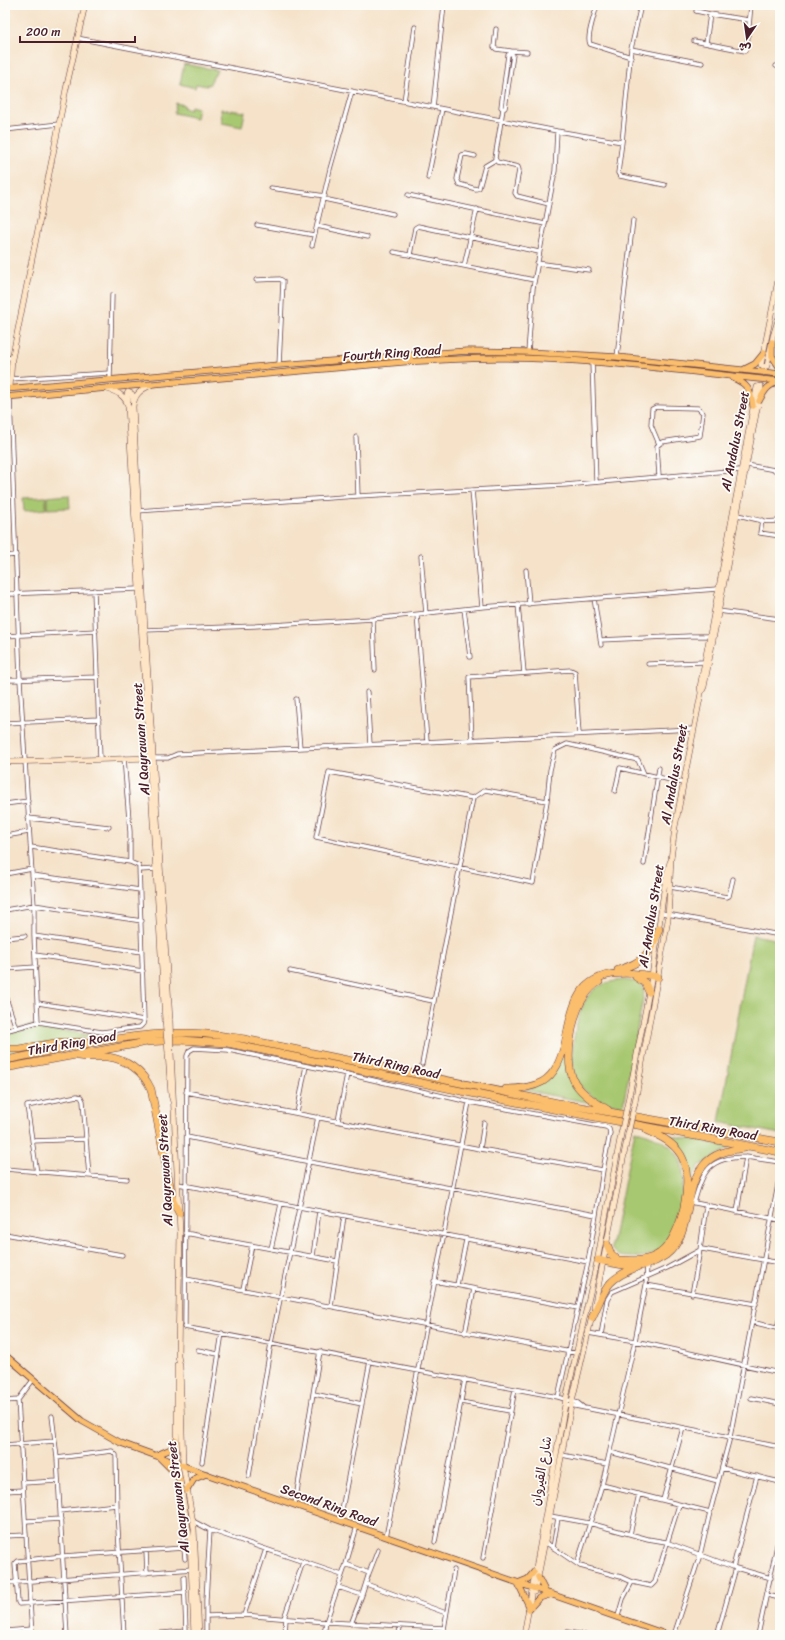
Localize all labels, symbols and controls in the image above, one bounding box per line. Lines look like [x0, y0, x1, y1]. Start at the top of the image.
scale bar [20, 18, 135, 44]
north arrow [727, 18, 767, 58]
text: 200 m [26, 21, 60, 43]
text: ش [737, 37, 753, 58]
street label: Fourth Ring Road [342, 338, 443, 368]
street label: Al Andalus Street [714, 389, 756, 494]
street label: Al Qayrawan Street [126, 682, 156, 797]
street label: Al Andalus Street [654, 722, 694, 827]
street label: Al-Andalus Street [631, 862, 671, 970]
street label: Third Ring Road [26, 1024, 119, 1062]
street label: Third Ring Road [350, 1044, 443, 1086]
street label: Third Ring Road [667, 1109, 760, 1147]
street label: Al Qayrawan Street [151, 1113, 179, 1228]
street label: شارع القيروان [524, 1434, 558, 1508]
street label: Al Qayrawan Street [160, 1439, 196, 1555]
street label: Second Ring Road [277, 1477, 382, 1534]

